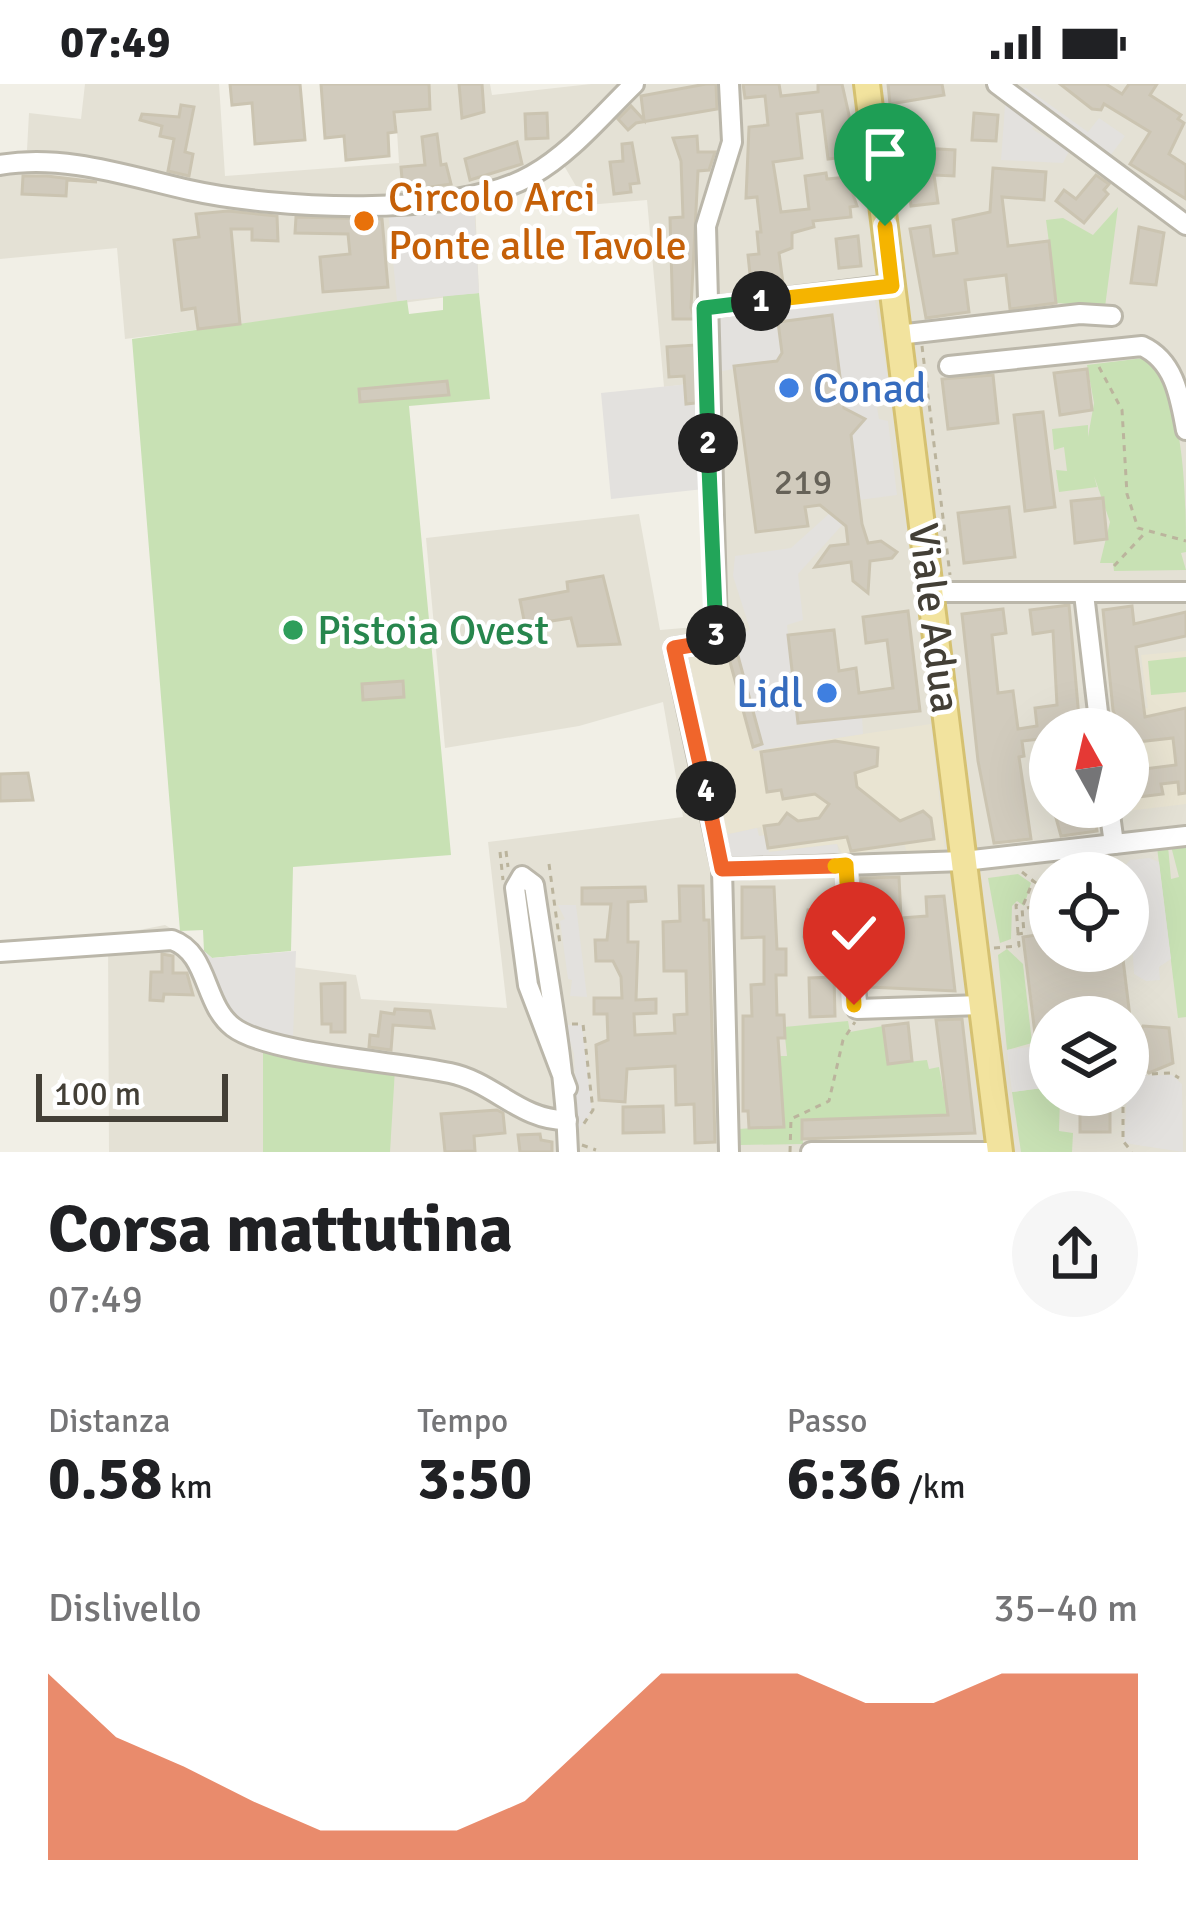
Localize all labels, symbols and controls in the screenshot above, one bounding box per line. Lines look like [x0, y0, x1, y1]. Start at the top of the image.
text: 07:49 [60, 15, 170, 70]
pin [834, 103, 936, 226]
icon: arrive [852, 121, 918, 187]
place label: Circolo Arci Ponte alle Tavole [388, 172, 687, 271]
marker: Circolo Arci Ponte alle Tavole [351, 208, 377, 234]
pin: 1 [731, 271, 791, 331]
text: 1 [752, 280, 770, 321]
place label: Conad [813, 363, 926, 414]
marker: Conad [776, 375, 802, 401]
pin: 2 [678, 413, 738, 473]
text: 2 [699, 422, 717, 463]
house number: 219 [774, 460, 832, 505]
street label: Viale Adua [897, 520, 971, 716]
place label: Pistoia Ovest [317, 605, 549, 656]
pin: 3 [686, 605, 746, 665]
text: 3 [707, 614, 725, 655]
marker: Pistoia Ovest [280, 617, 306, 643]
place label: Lidl [736, 668, 803, 719]
marker: Lidl [814, 680, 840, 706]
north arrow [1029, 708, 1149, 828]
map controls [1029, 708, 1149, 1116]
pin: 4 [676, 761, 736, 821]
text: 4 [697, 770, 715, 811]
button: locate [1029, 852, 1149, 972]
pin [803, 882, 905, 1005]
icon: check [821, 900, 887, 966]
button: layers [1029, 996, 1149, 1116]
scale bar [36, 1068, 228, 1121]
text: 100 m [54, 1074, 141, 1115]
text: Corsa mattutina [48, 1189, 513, 1270]
button: share [1012, 1191, 1138, 1317]
text: 07:49 [48, 1275, 143, 1323]
text: Distanza [48, 1401, 171, 1442]
text: Tempo [417, 1401, 508, 1442]
text: Passo [787, 1401, 867, 1442]
text: 0.58 [48, 1442, 162, 1516]
text: 3:50 [417, 1442, 532, 1516]
text: 6:36 [787, 1442, 902, 1516]
text: km [162, 1467, 213, 1508]
text: /km [902, 1467, 966, 1508]
text: Dislivello [48, 1584, 201, 1632]
text: 35–40 m [993, 1584, 1138, 1632]

